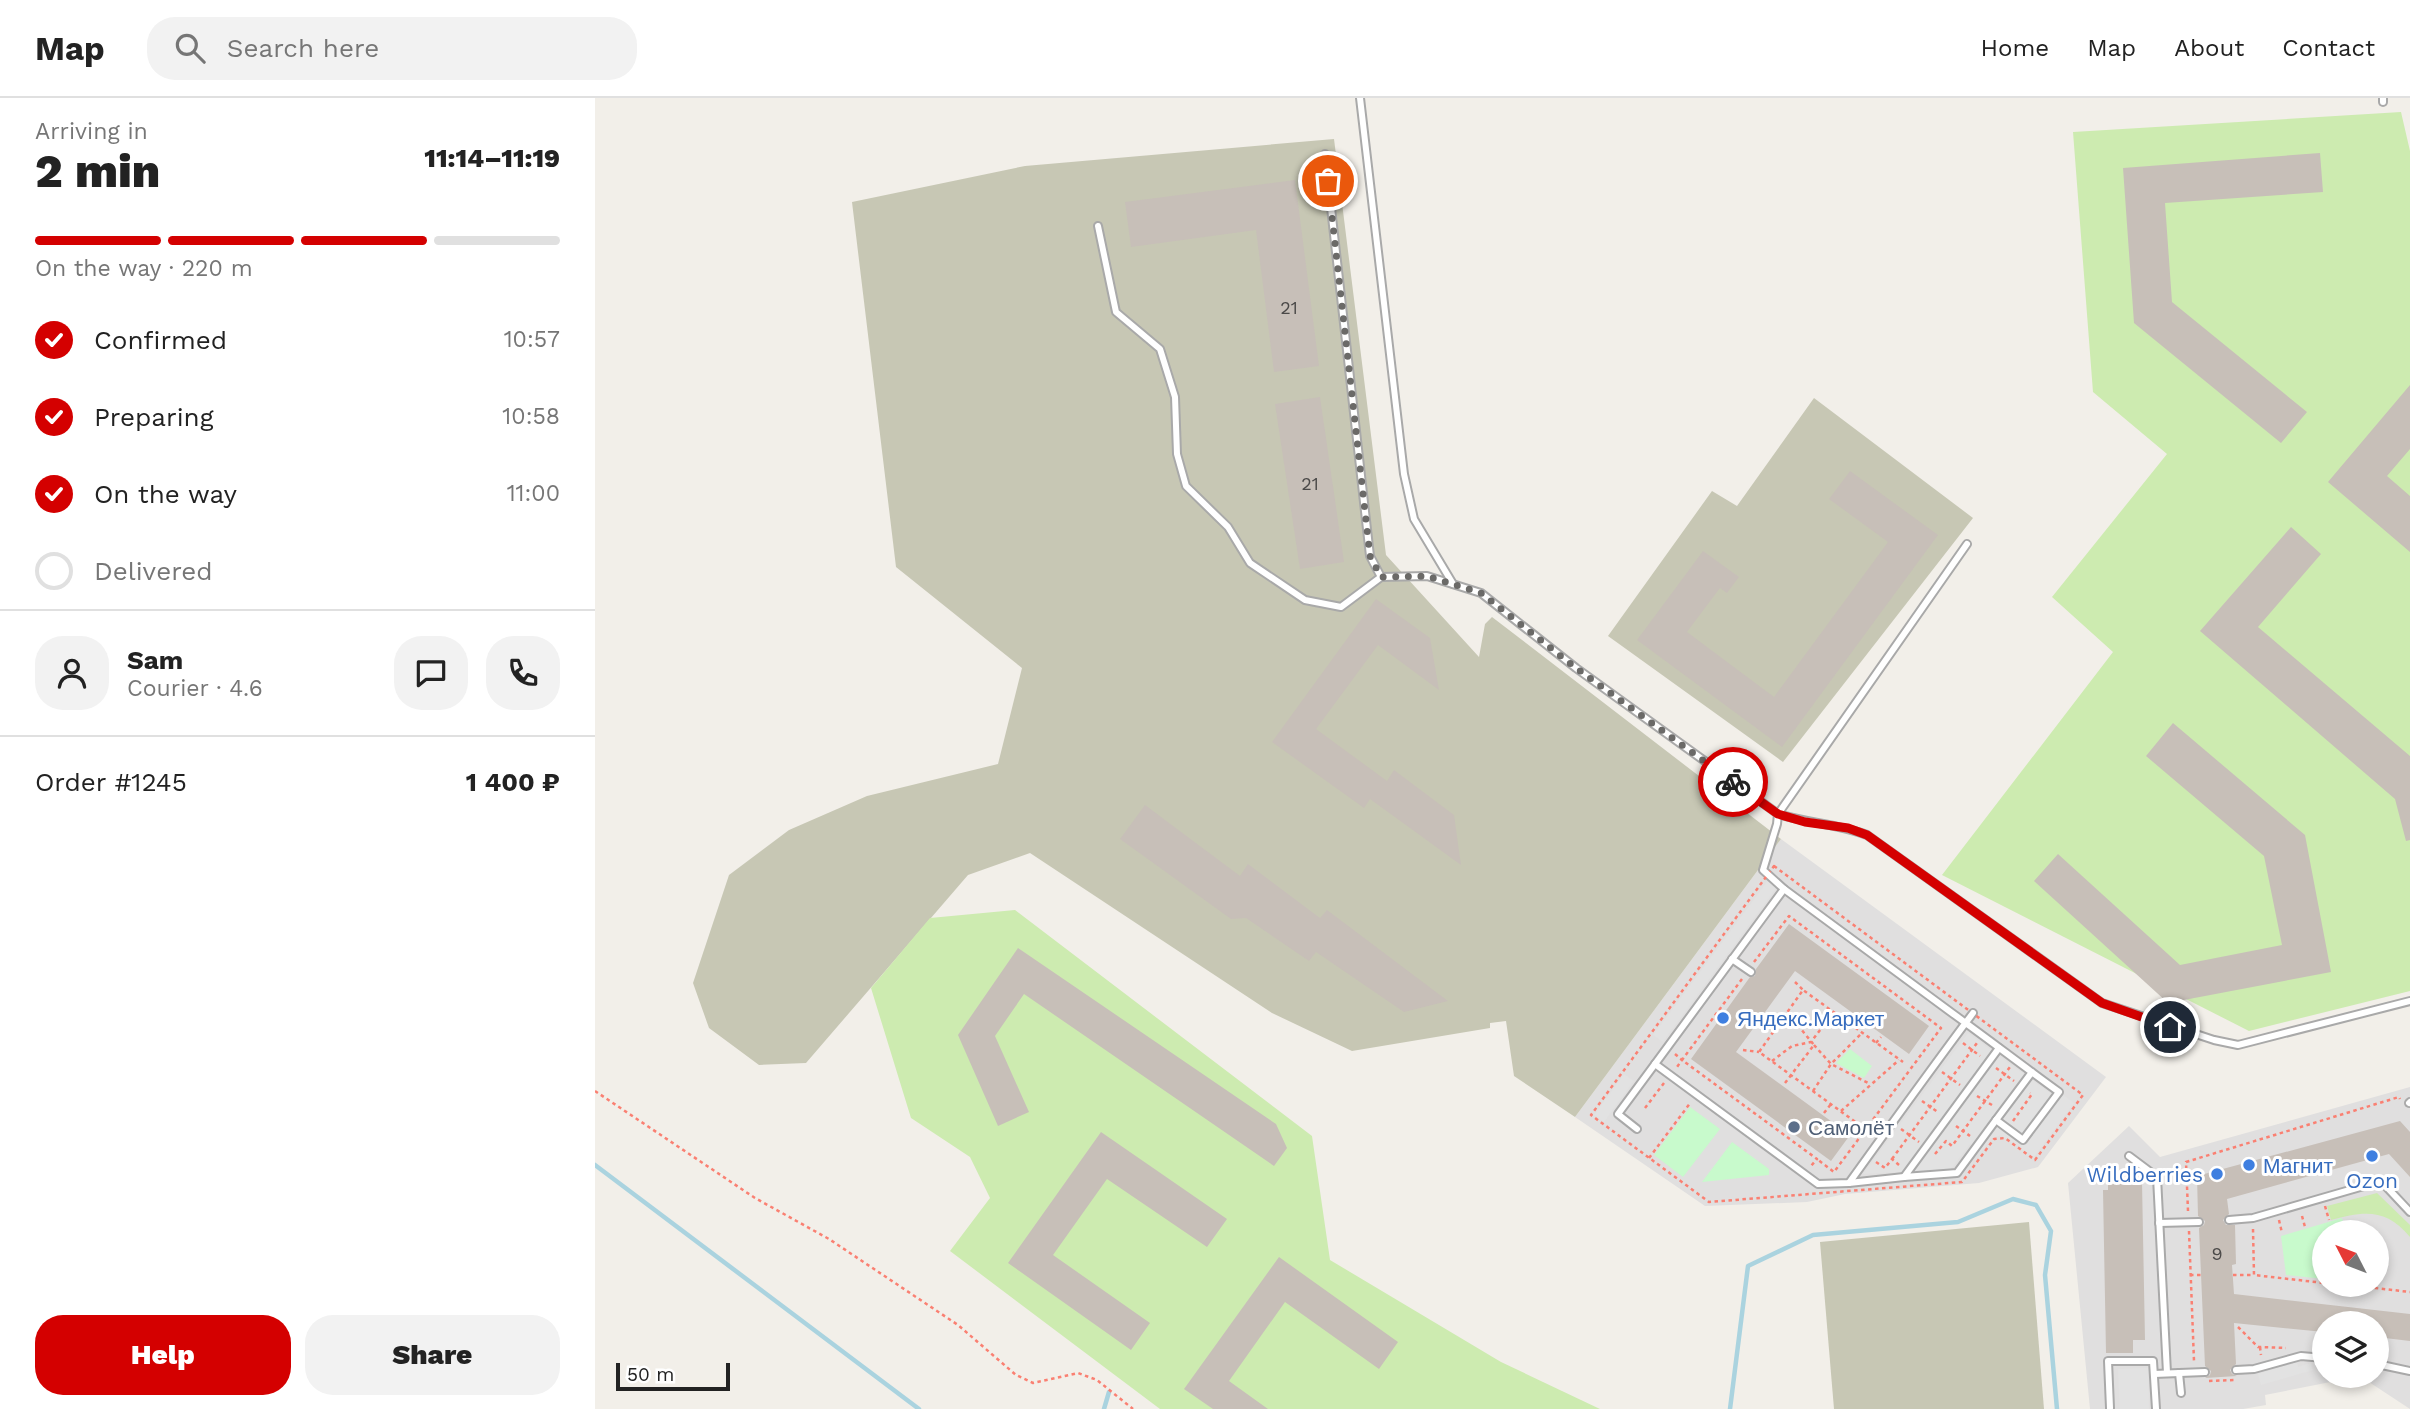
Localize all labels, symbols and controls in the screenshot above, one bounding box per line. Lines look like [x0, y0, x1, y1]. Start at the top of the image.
search box [147, 17, 637, 80]
text: Map [35, 29, 105, 68]
icon: search [171, 29, 209, 67]
text: Search here [227, 33, 379, 63]
text: Home [1981, 34, 2049, 62]
text: Map [2087, 34, 2136, 62]
text: About [2174, 34, 2244, 62]
text: Contact [2282, 34, 2375, 62]
text: Arriving in [35, 118, 148, 145]
text: 11:14–11:19 [424, 143, 560, 173]
text: 2 min [35, 144, 160, 198]
pin [1298, 151, 1358, 211]
icon: bag [1309, 162, 1347, 200]
text: On the way · 220 m [35, 255, 253, 282]
house number: 21 [1280, 297, 1298, 318]
icon: check [35, 321, 73, 359]
text: Confirmed [94, 325, 227, 355]
text: 10:57 [504, 326, 560, 353]
icon: check [35, 398, 73, 436]
text: Preparing [94, 402, 214, 432]
text: 10:58 [502, 403, 560, 430]
house number: 21 [1301, 473, 1319, 494]
icon: check [35, 475, 73, 513]
text: On the way [94, 479, 237, 509]
text: 11:00 [507, 480, 560, 507]
text: Delivered [94, 556, 213, 586]
button: person [35, 636, 109, 710]
button: chat [394, 636, 468, 710]
button: phone [486, 636, 560, 710]
text: Sam [127, 645, 183, 675]
text: Courier · 4.6 [127, 675, 263, 702]
courier [1698, 747, 1768, 817]
icon: bike [1714, 763, 1752, 801]
text: Order #1245 [35, 767, 187, 797]
text: 1 400 ₽ [466, 767, 560, 797]
pin [2140, 997, 2200, 1057]
place label: Яндекс.Маркет [1737, 1006, 1885, 1031]
icon: home [2151, 1008, 2189, 1046]
marker: Яндекс.Маркет [1715, 1010, 1731, 1026]
place label: Самолёт [1808, 1115, 1895, 1140]
marker: Самолёт [1786, 1119, 1802, 1135]
marker: Ozon [2364, 1148, 2380, 1164]
place label: Магнит [2263, 1153, 2333, 1178]
marker: Магнит [2241, 1157, 2257, 1173]
place label: Wildberries [2086, 1162, 2203, 1187]
marker: Wildberries [2209, 1166, 2225, 1182]
place label: Ozon [2346, 1168, 2398, 1193]
north arrow [2312, 1220, 2389, 1297]
map controls [2312, 1220, 2389, 1388]
house number: 9 [2211, 1243, 2223, 1264]
button: layers [2312, 1311, 2389, 1388]
button: Help [35, 1315, 291, 1395]
button: Share [305, 1315, 560, 1395]
scale bar [616, 1360, 730, 1392]
text: 50 m [627, 1363, 674, 1386]

